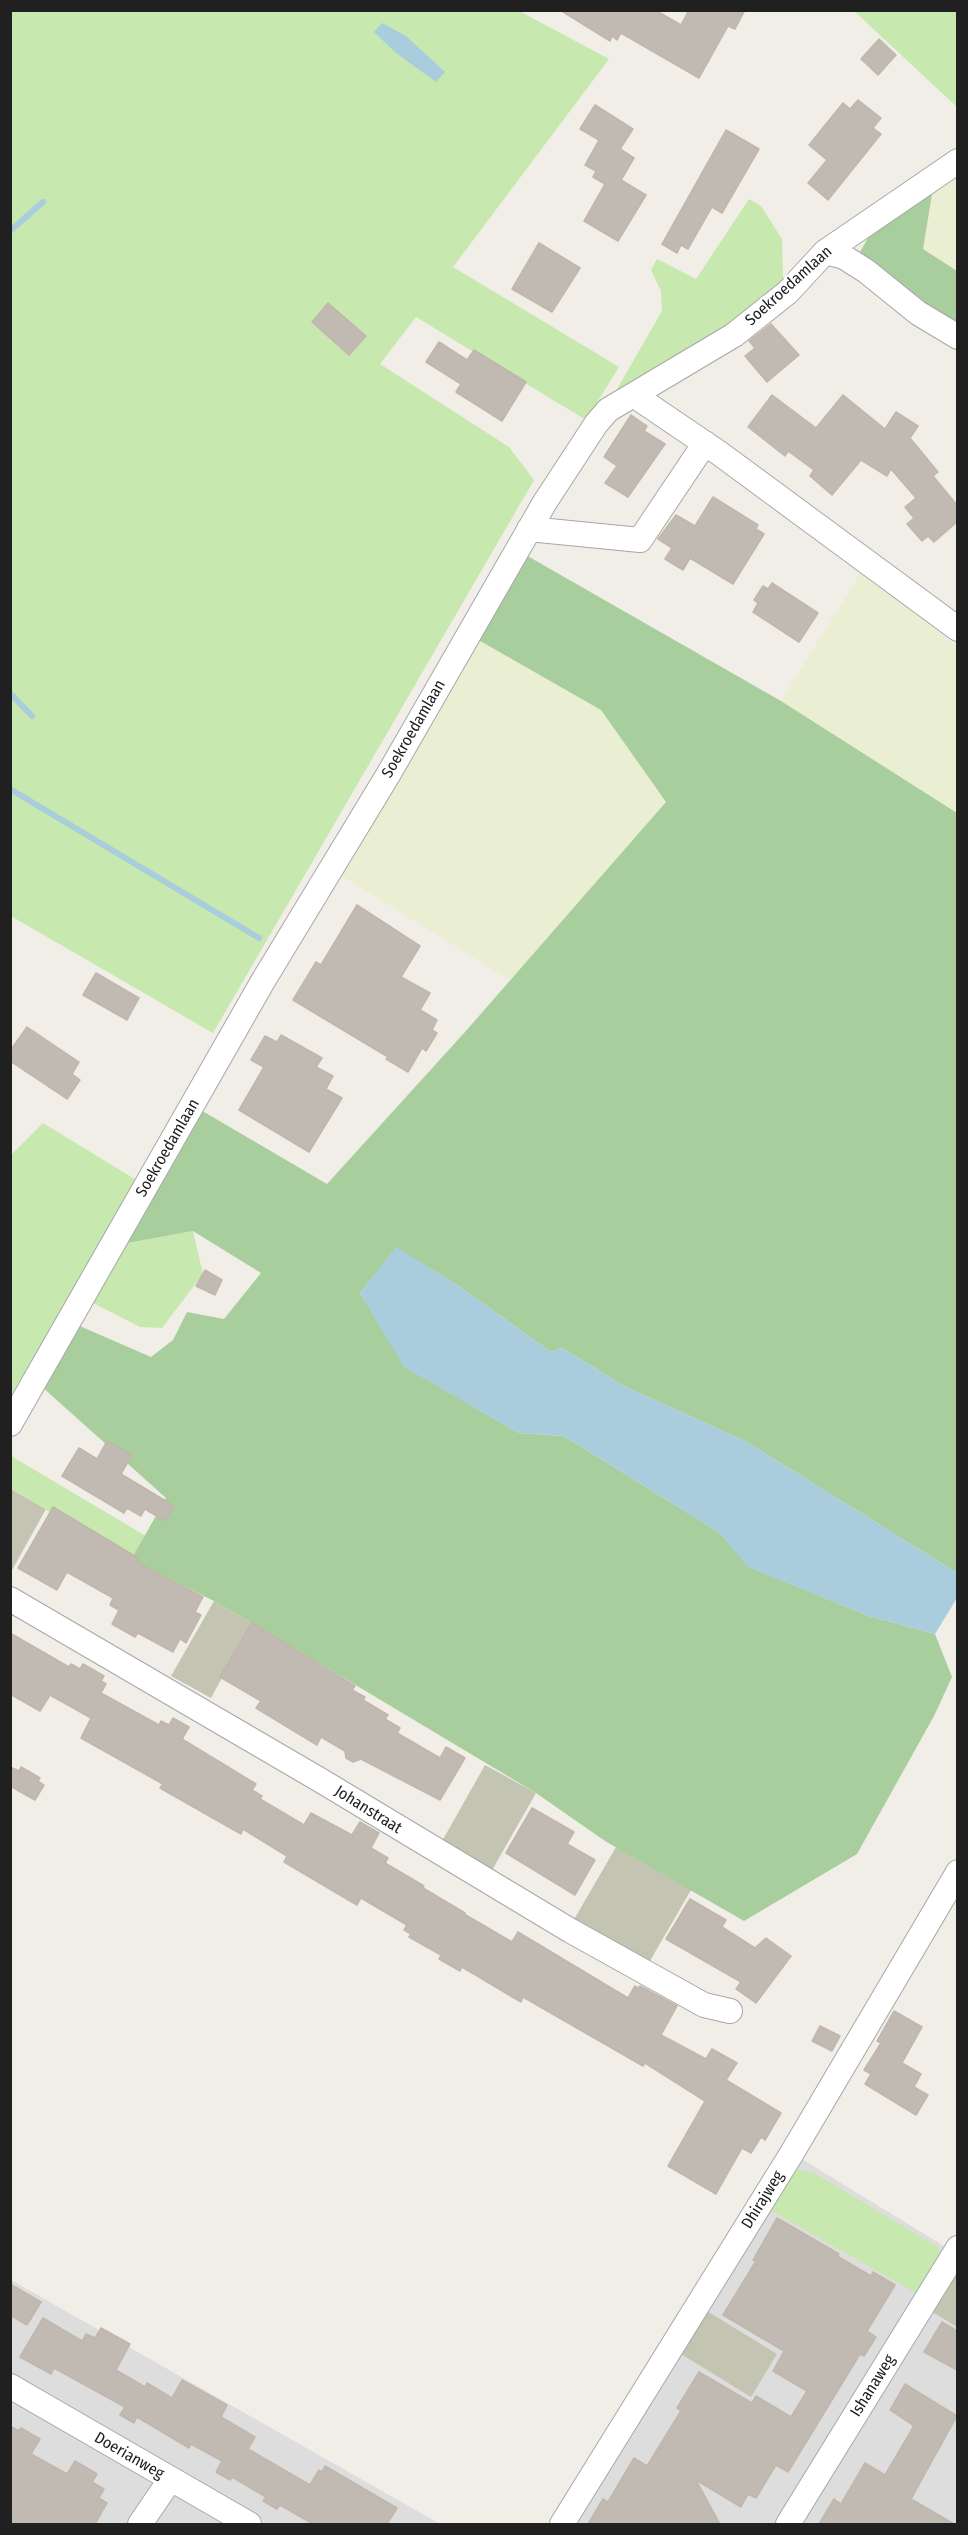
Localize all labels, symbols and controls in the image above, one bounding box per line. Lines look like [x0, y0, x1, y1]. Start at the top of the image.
street label: Soekroedamlaan [742, 242, 836, 330]
street label: Soekroedamlaan [378, 677, 450, 781]
street label: Soekroedamlaan [132, 1096, 204, 1200]
street label: Johanstraat [331, 1782, 405, 1838]
street label: Dhirajweg [738, 2168, 788, 2232]
street label: Ishanaweg [846, 2351, 900, 2421]
street label: Doerianweg [91, 2428, 167, 2484]

